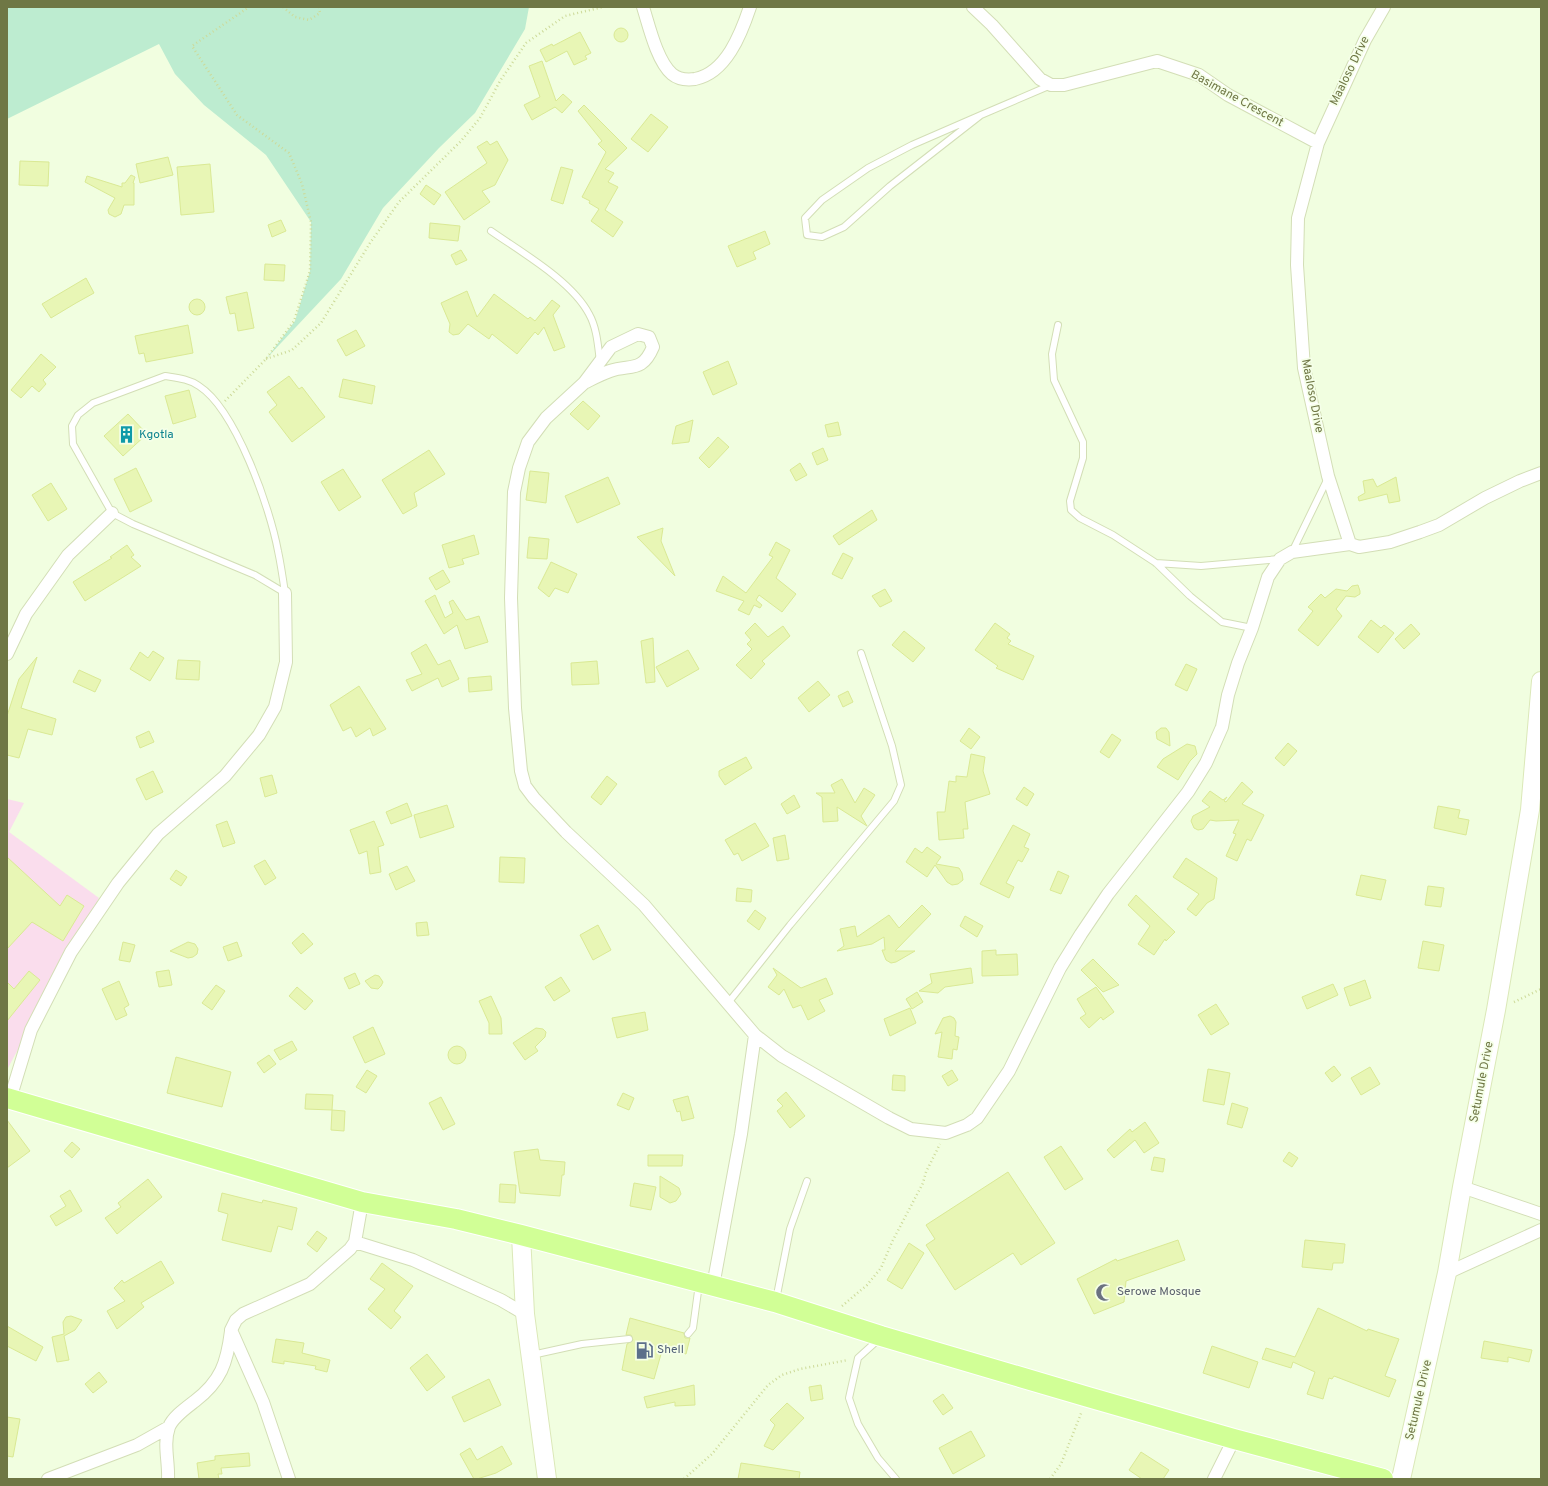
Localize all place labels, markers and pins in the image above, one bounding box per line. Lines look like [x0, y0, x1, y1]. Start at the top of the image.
building icon: Kgotla [116, 425, 136, 445]
place label: Kgotla [139, 427, 174, 443]
mosque icon: Serowe Mosque [1094, 1282, 1114, 1302]
place label: Serowe Mosque [1117, 1284, 1201, 1300]
fuel station icon: Shell [634, 1340, 654, 1360]
place label: Shell [657, 1342, 684, 1358]

